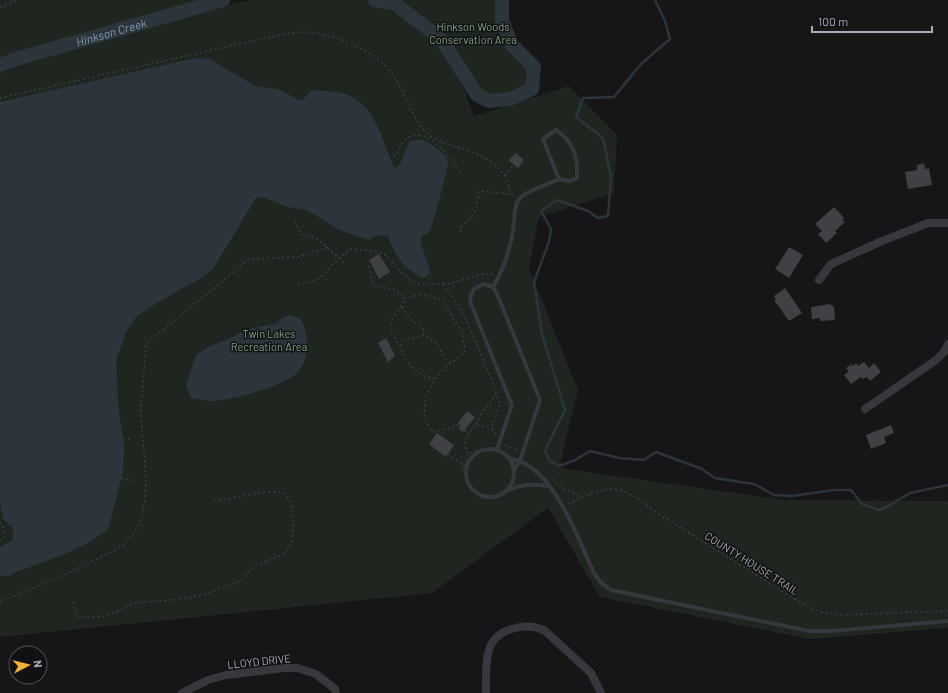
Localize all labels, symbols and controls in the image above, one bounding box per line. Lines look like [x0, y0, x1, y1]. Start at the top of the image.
scale bar [812, 8, 932, 34]
text: 100 m [818, 14, 848, 28]
water label: Hinkson Creek [74, 15, 148, 49]
park label: Hinkson Woods Conservation Area [429, 20, 517, 46]
park label: Twin Lakes Recreation Area [231, 327, 307, 353]
street label: COUNTY HOUSE TRAIL [703, 529, 801, 597]
north arrow [8, 645, 48, 685]
street label: LLOYD DRIVE [227, 651, 292, 671]
text: N [32, 659, 45, 668]

